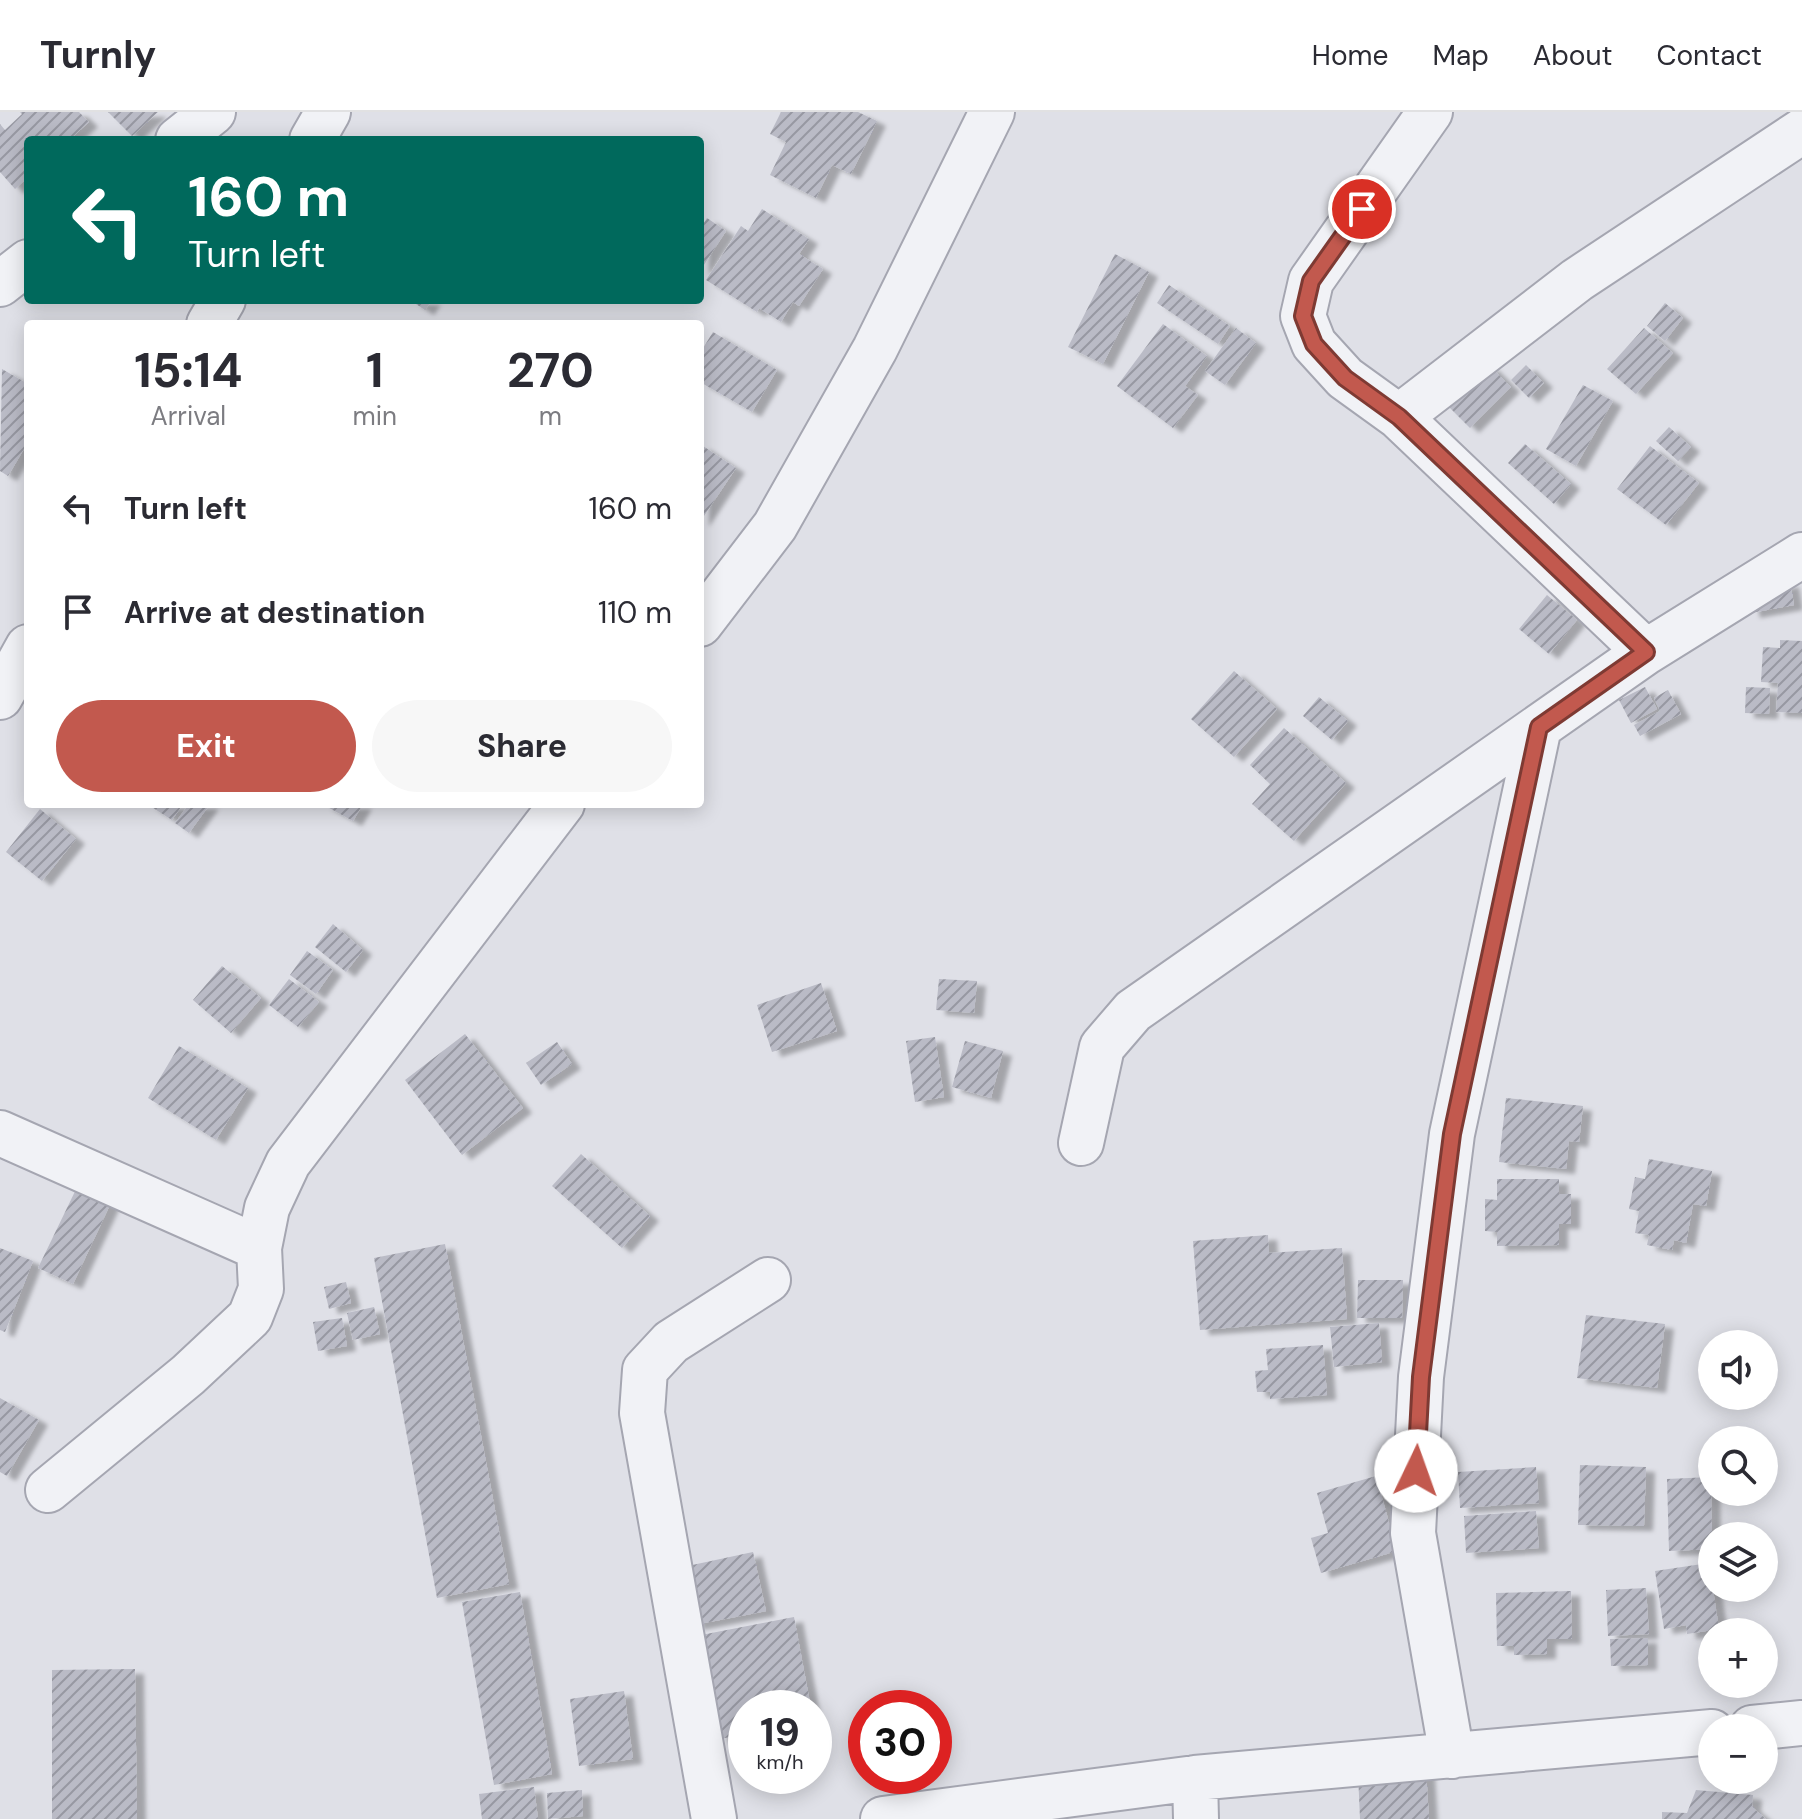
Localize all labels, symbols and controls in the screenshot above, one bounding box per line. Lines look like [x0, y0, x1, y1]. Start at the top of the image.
text: Turnly [40, 30, 156, 80]
text: Home [1312, 37, 1388, 74]
text: Map [1432, 37, 1489, 74]
text: About [1533, 37, 1612, 74]
text: Contact [1656, 37, 1762, 74]
text: 160 m [188, 160, 349, 233]
icon: left [56, 168, 160, 272]
pin [1328, 175, 1396, 243]
icon: arrive [1340, 187, 1384, 231]
text: Turn left [188, 231, 325, 278]
text: 15:14 [134, 339, 242, 402]
text: 1 [366, 339, 383, 402]
text: 270 [507, 339, 594, 402]
text: Arrival [150, 399, 226, 433]
text: min [353, 399, 397, 433]
text: m [539, 399, 562, 433]
icon: left [56, 486, 100, 530]
text: Turn left [124, 489, 247, 528]
text: 160 m [589, 489, 672, 528]
icon: arrive [56, 590, 100, 634]
text: Arrive at destination [124, 593, 425, 632]
text: 110 m [598, 593, 672, 632]
button: Exit [56, 700, 356, 792]
button: Share [372, 700, 672, 792]
map controls [1698, 1330, 1778, 1794]
button: sound [1698, 1330, 1778, 1410]
button: search [1698, 1426, 1778, 1506]
position arrow [1374, 1429, 1458, 1513]
button: layers [1698, 1522, 1778, 1602]
button: + [1698, 1618, 1778, 1698]
speed limit sign: 30 [848, 1690, 952, 1794]
text: 19 [760, 1706, 800, 1758]
button: − [1698, 1714, 1778, 1794]
text: km/h [756, 1749, 804, 1775]

